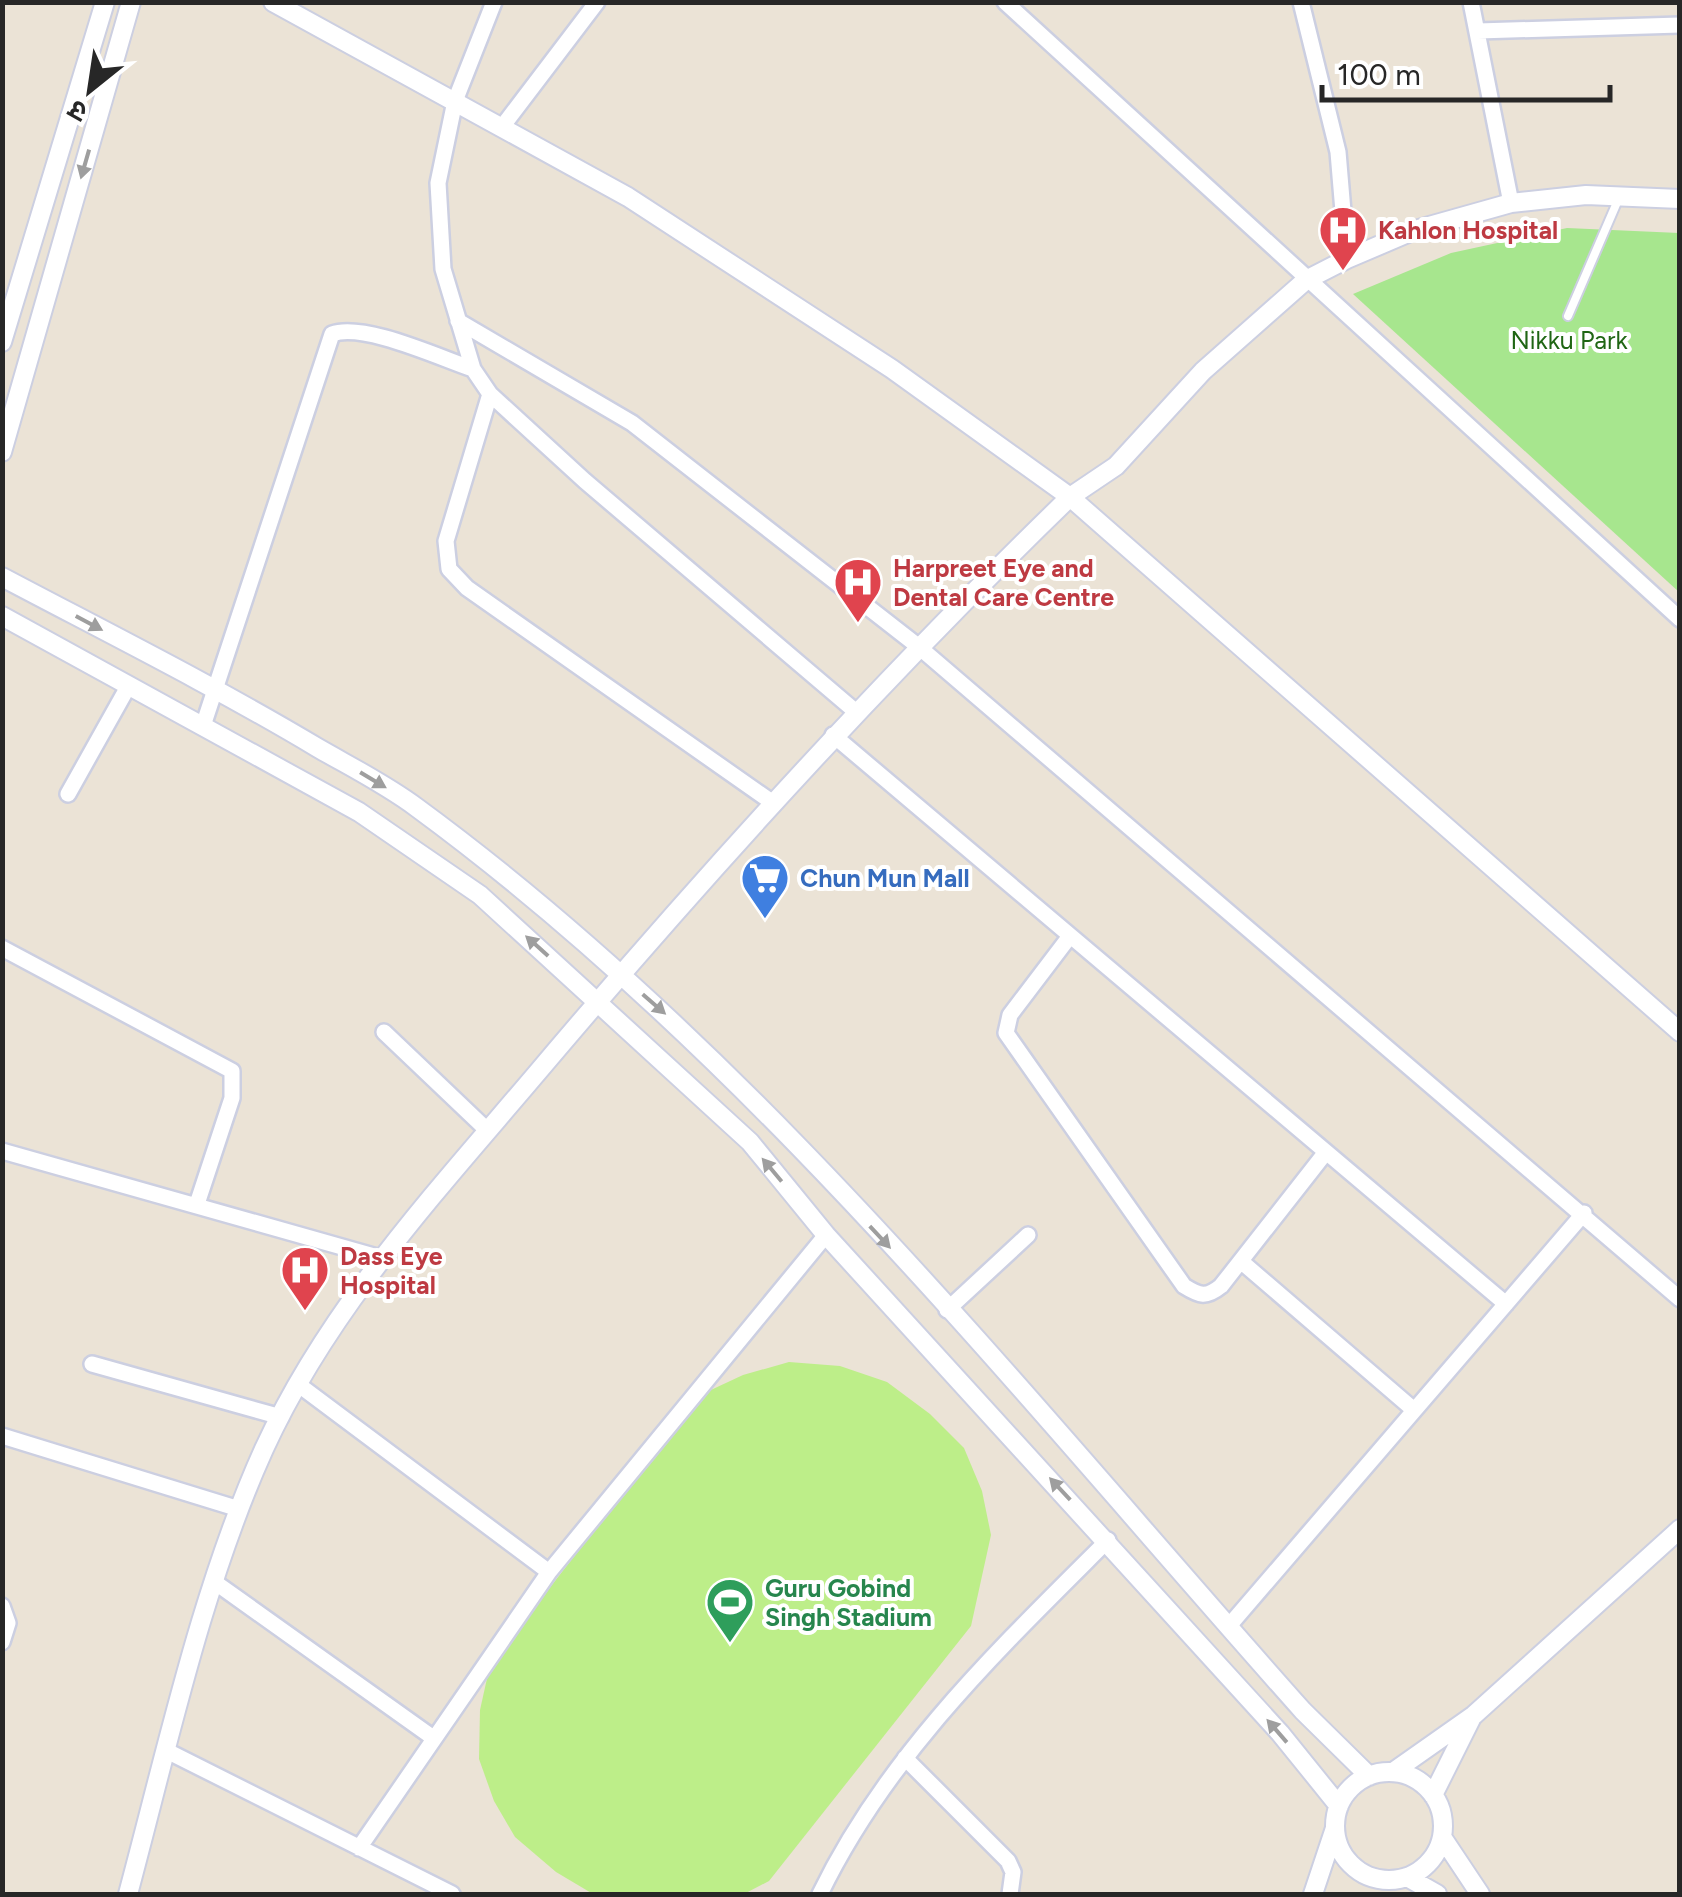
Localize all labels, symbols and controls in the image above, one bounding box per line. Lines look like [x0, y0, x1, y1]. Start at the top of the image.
north arrow [40, 40, 140, 140]
scale bar [1322, 40, 1610, 102]
text: 100 m [1337, 56, 1421, 93]
text: उ [61, 93, 93, 130]
one-way arrow [77, 149, 92, 179]
hospital icon: Kahlon Hospital [1317, 204, 1369, 272]
place label: Kahlon Hospital [1378, 215, 1558, 245]
park label: Nikku Park [1510, 325, 1628, 355]
place label: Harpreet Eye and Dental Care Centre [893, 553, 1114, 612]
hospital icon: Harpreet Eye and Dental Care Centre [832, 556, 884, 624]
one-way arrow [74, 614, 103, 631]
one-way arrow [359, 771, 387, 788]
supermarket icon: Chun Mun Mall [739, 852, 791, 920]
place label: Chun Mun Mall [800, 863, 970, 893]
one-way arrow [525, 935, 550, 957]
one-way arrow [641, 992, 666, 1014]
one-way arrow [762, 1157, 784, 1182]
one-way arrow [868, 1225, 891, 1249]
place label: Dass Eye Hospital [340, 1241, 443, 1300]
hospital icon: Dass Eye Hospital [279, 1244, 331, 1312]
one-way arrow [1049, 1477, 1072, 1501]
place label: Guru Gobind Singh Stadium [765, 1573, 932, 1632]
sports icon: Guru Gobind Singh Stadium [704, 1576, 756, 1644]
one-way arrow [1267, 1718, 1289, 1743]

